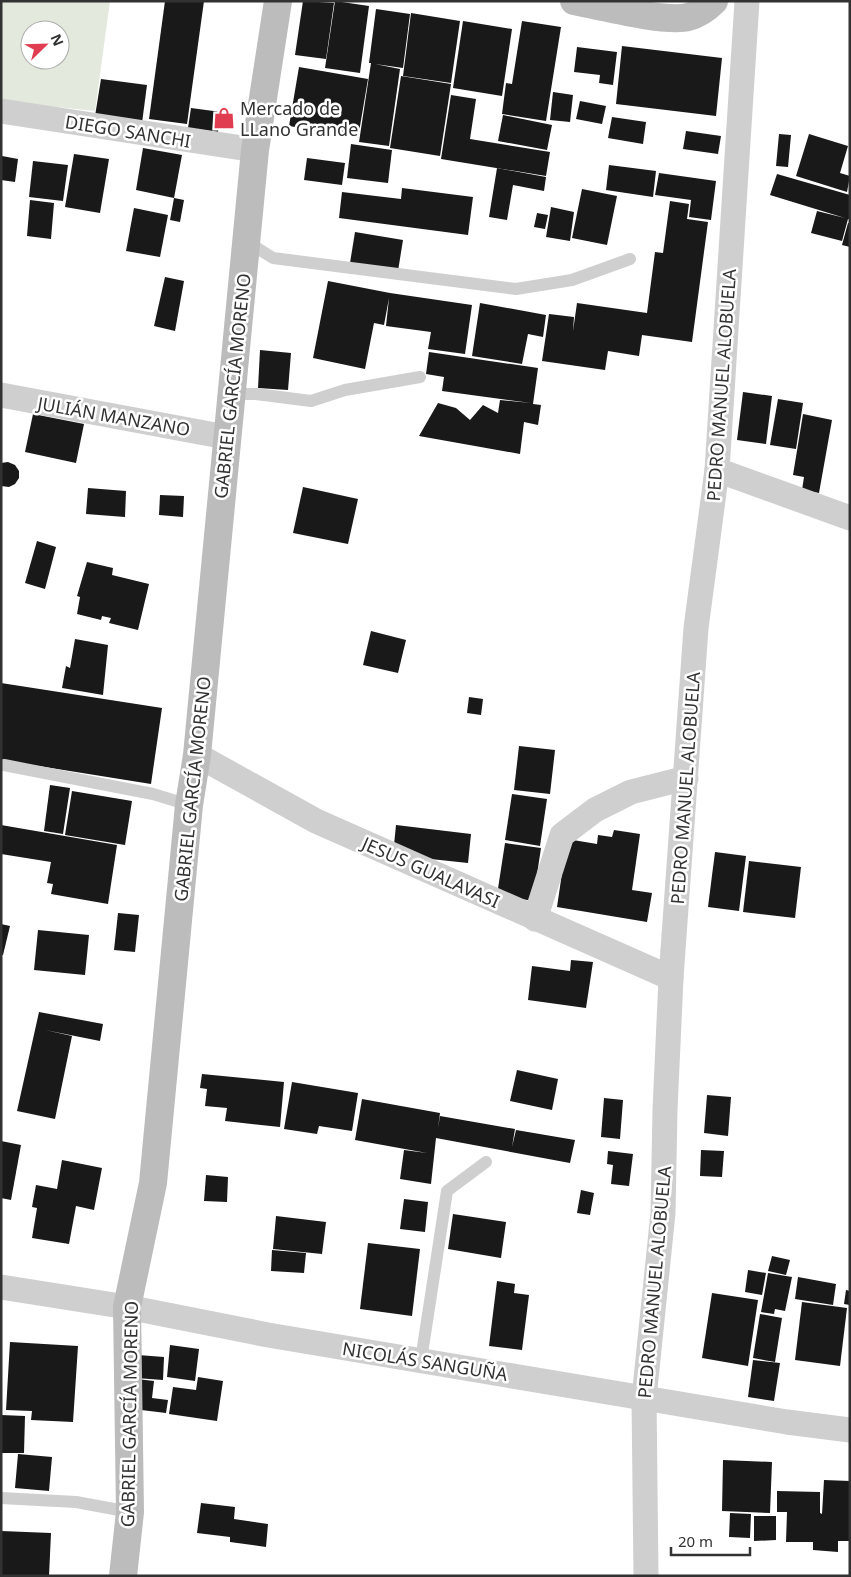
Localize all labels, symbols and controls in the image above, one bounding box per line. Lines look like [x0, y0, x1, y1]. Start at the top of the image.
north arrow [20, 20, 70, 70]
text: N [46, 31, 68, 49]
place label: Mercado de LLano Grande [240, 96, 358, 141]
shop icon: Mercado de LLano Grande [211, 105, 237, 131]
street label: DIEGO SANCHI [63, 109, 193, 153]
street label: PEDRO MANUEL ALOBUELA [701, 267, 741, 502]
street label: GABRIEL GARCÍA MORENO [208, 272, 256, 500]
street label: JULIÁN MANZANO [34, 390, 192, 441]
street label: PEDRO MANUEL ALOBUELA [665, 670, 705, 905]
street label: GABRIEL GARCÍA MORENO [168, 675, 216, 903]
street label: JESUS GUALAVASI [357, 830, 503, 913]
street label: PEDRO MANUEL ALOBUELA [632, 1164, 676, 1399]
street label: GABRIEL GARCÍA MORENO [115, 1301, 143, 1527]
street label: NICOLÁS SANGUÑA [341, 1336, 510, 1386]
scale bar [671, 1524, 750, 1556]
text: 20 m [678, 1531, 713, 1551]

